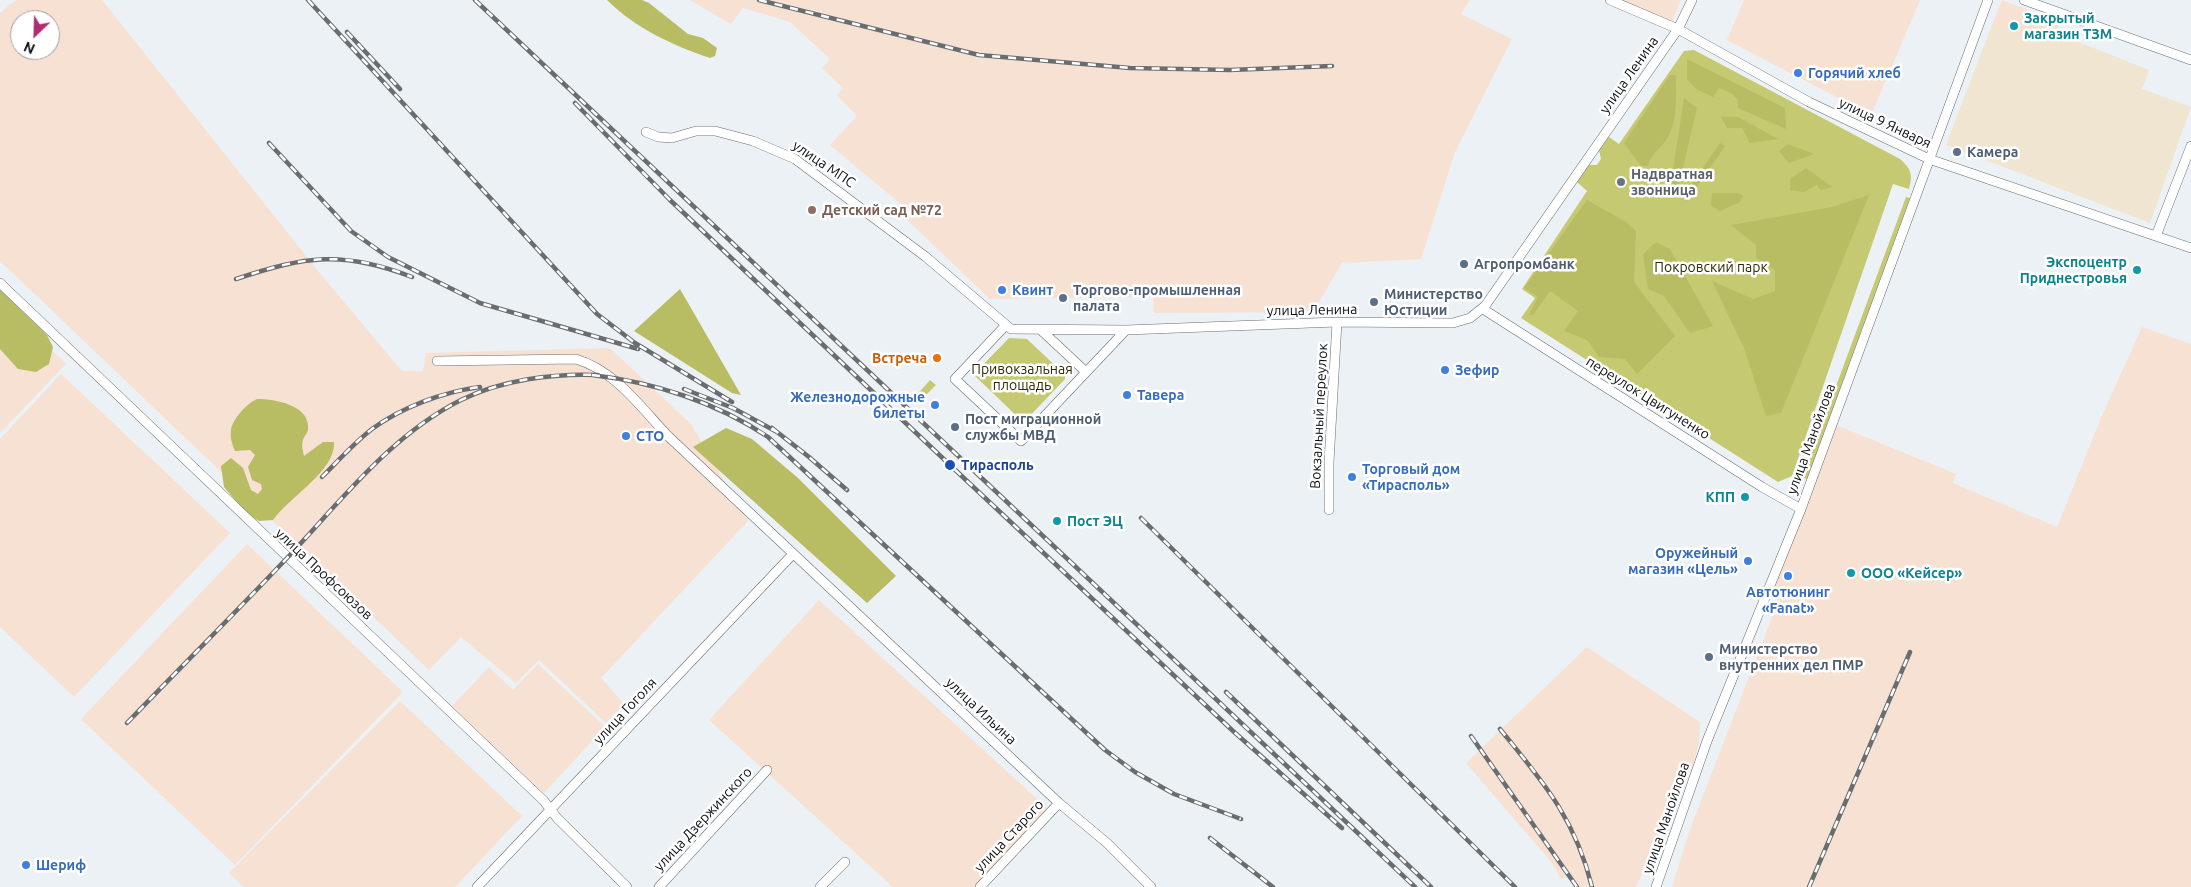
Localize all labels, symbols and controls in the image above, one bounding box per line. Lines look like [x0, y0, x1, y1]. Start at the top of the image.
north arrow [10, 10, 60, 60]
place label: Закрытый магазин ТЗМ [2024, 10, 2112, 42]
marker: Закрытый магазин ТЗМ [2008, 20, 2020, 32]
street label: улица Ленина [1596, 33, 1662, 117]
text: N [21, 38, 37, 57]
place label: Горячий хлеб [1808, 65, 1901, 81]
marker: Горячий хлеб [1792, 67, 1804, 79]
street label: улица 9 Января [1836, 94, 1934, 152]
street label: улица МПС [789, 137, 859, 191]
place label: Камера [1967, 144, 2018, 160]
marker: Камера [1951, 146, 1963, 158]
place label: Надвратная звонница [1631, 166, 1713, 198]
marker: Надвратная звонница [1615, 176, 1627, 188]
place label: Детский сад №72 [822, 202, 942, 218]
marker: Детский сад №72 [806, 204, 818, 216]
place label: Экспоцентр Приднестровья [2020, 254, 2127, 286]
place label: Агропромбанк [1474, 256, 1575, 272]
marker: Агропромбанк [1458, 258, 1470, 270]
park label: Покровский парк [1654, 259, 1768, 275]
marker: Экспоцентр Приднестровья [2131, 264, 2143, 276]
place label: Квинт [1012, 282, 1053, 298]
place label: Торгово-промышленная палата [1073, 282, 1241, 314]
marker: Квинт [996, 284, 1008, 296]
place label: Министерство Юстиции [1384, 286, 1483, 318]
marker: Торгово-промышленная палата [1057, 292, 1069, 304]
marker: Министерство Юстиции [1368, 296, 1380, 308]
street label: улица Ленина [1266, 301, 1358, 319]
street label: Вокзальный переулок [1307, 343, 1331, 489]
place label: Встреча [872, 350, 927, 366]
marker: Встреча [931, 352, 943, 364]
street label: переулок Цвигуненко [1583, 353, 1713, 443]
park label: Привокзальная площадь [971, 361, 1073, 394]
place label: Зефир [1455, 362, 1499, 378]
marker: Зефир [1439, 364, 1451, 376]
street label: улица Манойлова [1783, 381, 1839, 497]
place label: Тавера [1137, 387, 1184, 403]
place label: Железнодорожные билеты [790, 389, 925, 422]
marker: Тавера [1121, 389, 1133, 401]
marker: Железнодорожные билеты [929, 399, 941, 411]
place label: Пост миграционной службы МВД [965, 411, 1101, 444]
marker: Пост миграционной службы МВД [949, 421, 961, 433]
place label: СТО [636, 428, 664, 444]
marker: СТО [620, 430, 632, 442]
place label: Тирасполь [961, 457, 1034, 473]
marker: Тирасполь [943, 458, 957, 472]
place label: Торговый дом «Тирасполь» [1362, 461, 1460, 494]
marker: Торговый дом «Тирасполь» [1346, 471, 1358, 483]
place label: КПП [1706, 489, 1735, 505]
marker: КПП [1739, 491, 1751, 503]
place label: Пост ЭЦ [1067, 513, 1123, 529]
marker: Пост ЭЦ [1051, 515, 1063, 527]
street label: улица Профсоюзов [272, 525, 376, 623]
place label: Оружейный магазин «Цель» [1628, 545, 1738, 578]
marker: Оружейный магазин «Цель» [1742, 555, 1754, 567]
place label: ООО «Кейсер» [1861, 565, 1962, 581]
marker: ООО «Кейсер» [1845, 567, 1857, 579]
marker: Автотюнинг «Fanat» [1782, 570, 1794, 582]
place label: Автотюнинг «Fanat» [1746, 584, 1830, 616]
place label: Министерство внутренних дел ПМР [1719, 641, 1863, 674]
marker: Министерство внутренних дел ПМР [1703, 651, 1715, 663]
street label: улица Гоголя [590, 674, 660, 748]
street label: улица Ильина [942, 674, 1020, 748]
street label: улица Манойлова [1639, 760, 1693, 876]
street label: улица Дзержинского [650, 764, 756, 874]
street label: улица Старого [971, 796, 1047, 876]
place label: Шериф [36, 857, 86, 873]
marker: Шериф [20, 859, 32, 871]

